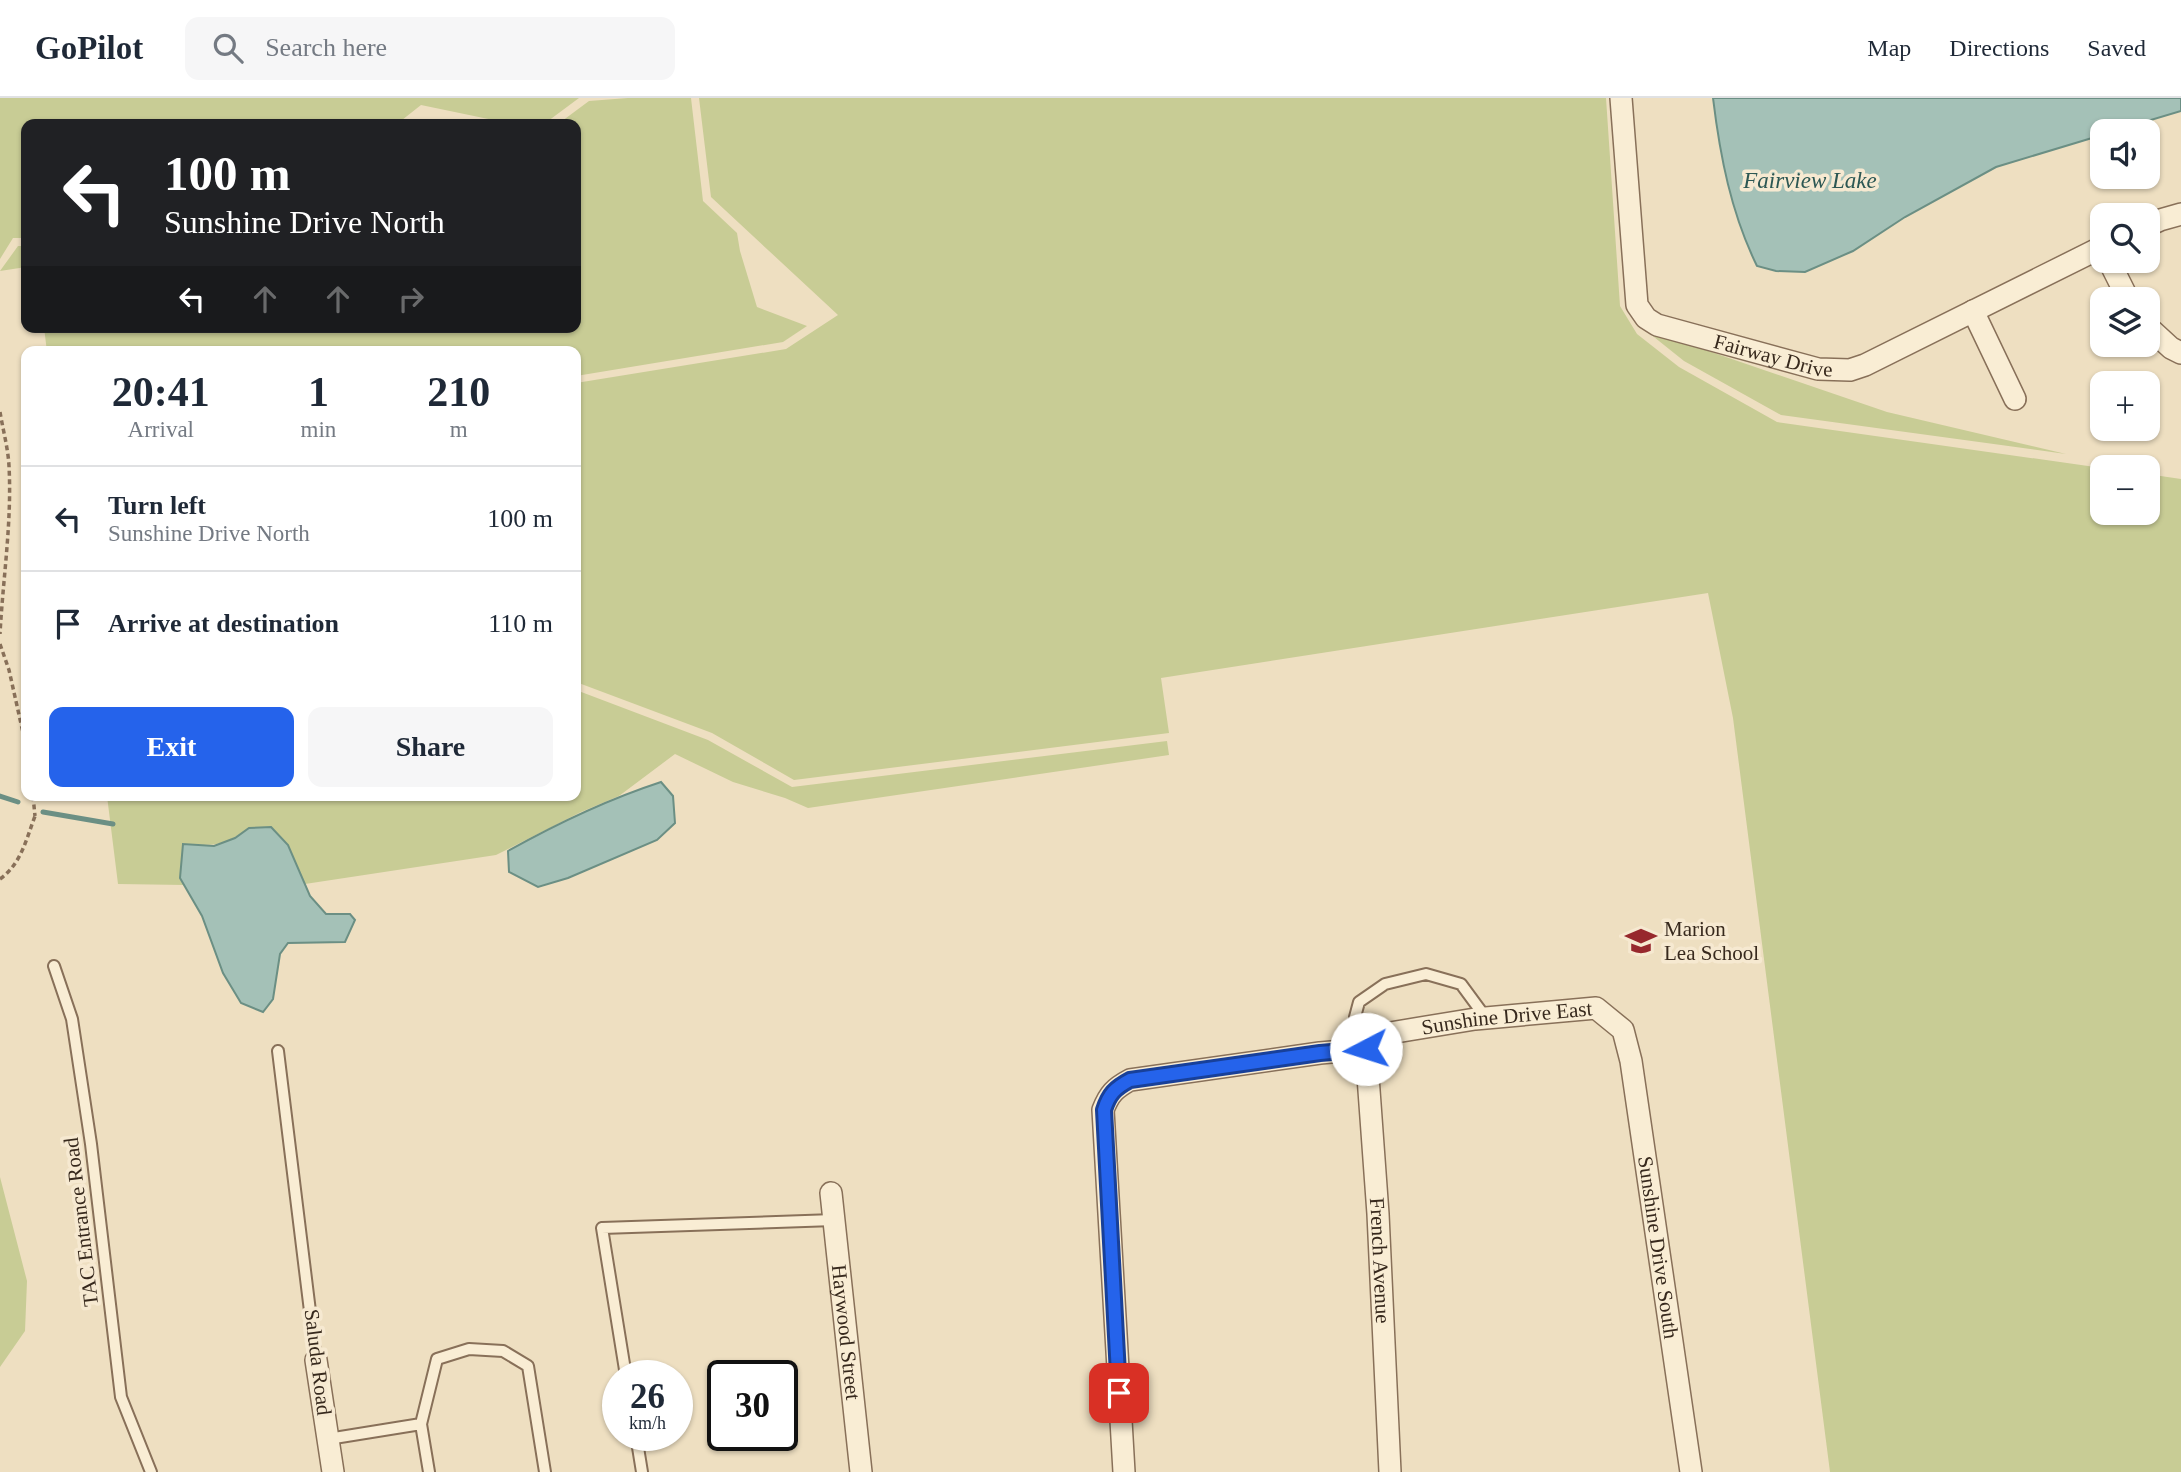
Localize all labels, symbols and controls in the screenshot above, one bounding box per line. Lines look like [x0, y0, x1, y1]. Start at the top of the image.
search box [185, 17, 675, 80]
icon: search [209, 29, 247, 67]
text: GoPilot [35, 30, 143, 66]
text: Search here [265, 33, 387, 62]
text: Map [1867, 35, 1911, 61]
text: Directions [1949, 35, 2049, 61]
text: Saved [2087, 35, 2146, 61]
map controls [2090, 119, 2160, 525]
button: sound [2090, 119, 2160, 189]
text: 100 m [164, 146, 291, 201]
icon: left [49, 147, 140, 238]
water label: Fairview Lake [1742, 168, 1877, 193]
button: search [2090, 203, 2160, 273]
text: Sunshine Drive North [164, 204, 445, 240]
icon: left [173, 280, 211, 318]
icon: ahead [246, 280, 284, 318]
icon: ahead [319, 280, 357, 318]
icon: right [392, 280, 430, 318]
button: layers [2090, 287, 2160, 357]
street label: Fairway Drive [1711, 329, 1833, 381]
text: 20:41 [112, 369, 210, 415]
text: 1 [308, 369, 329, 415]
text: 210 [427, 369, 490, 415]
button: + [2090, 371, 2160, 441]
text: Arrival [128, 417, 194, 442]
text: min [301, 417, 336, 442]
text: m [450, 417, 468, 442]
button: − [2090, 455, 2160, 525]
text: Turn left [108, 491, 206, 520]
icon: left [49, 500, 87, 538]
text: 100 m [487, 504, 553, 533]
text: Sunshine Drive North [108, 521, 310, 546]
icon: arrive [49, 605, 87, 643]
text: Arrive at destination [108, 609, 339, 638]
text: 110 m [488, 609, 553, 638]
button: Exit [49, 707, 294, 787]
button: Share [308, 707, 553, 787]
place label: Marion Lea School [1664, 917, 1759, 965]
school or university icon: Marion Lea School [1624, 924, 1658, 958]
street label: Sunshine Drive East [1420, 996, 1593, 1040]
position arrow [1329, 1012, 1403, 1086]
street label: TAC Entrance Road [59, 1136, 103, 1308]
street label: Sunshine Drive South [1633, 1154, 1683, 1341]
street label: French Avenue [1365, 1197, 1395, 1324]
street label: Haywood Street [827, 1263, 865, 1401]
street label: Saluda Road [300, 1308, 336, 1417]
speed limit sign: 30 [707, 1360, 798, 1451]
pin [1089, 1363, 1149, 1423]
icon: arrive [1100, 1374, 1138, 1412]
text: 26 [630, 1377, 665, 1416]
text: km/h [629, 1413, 666, 1433]

